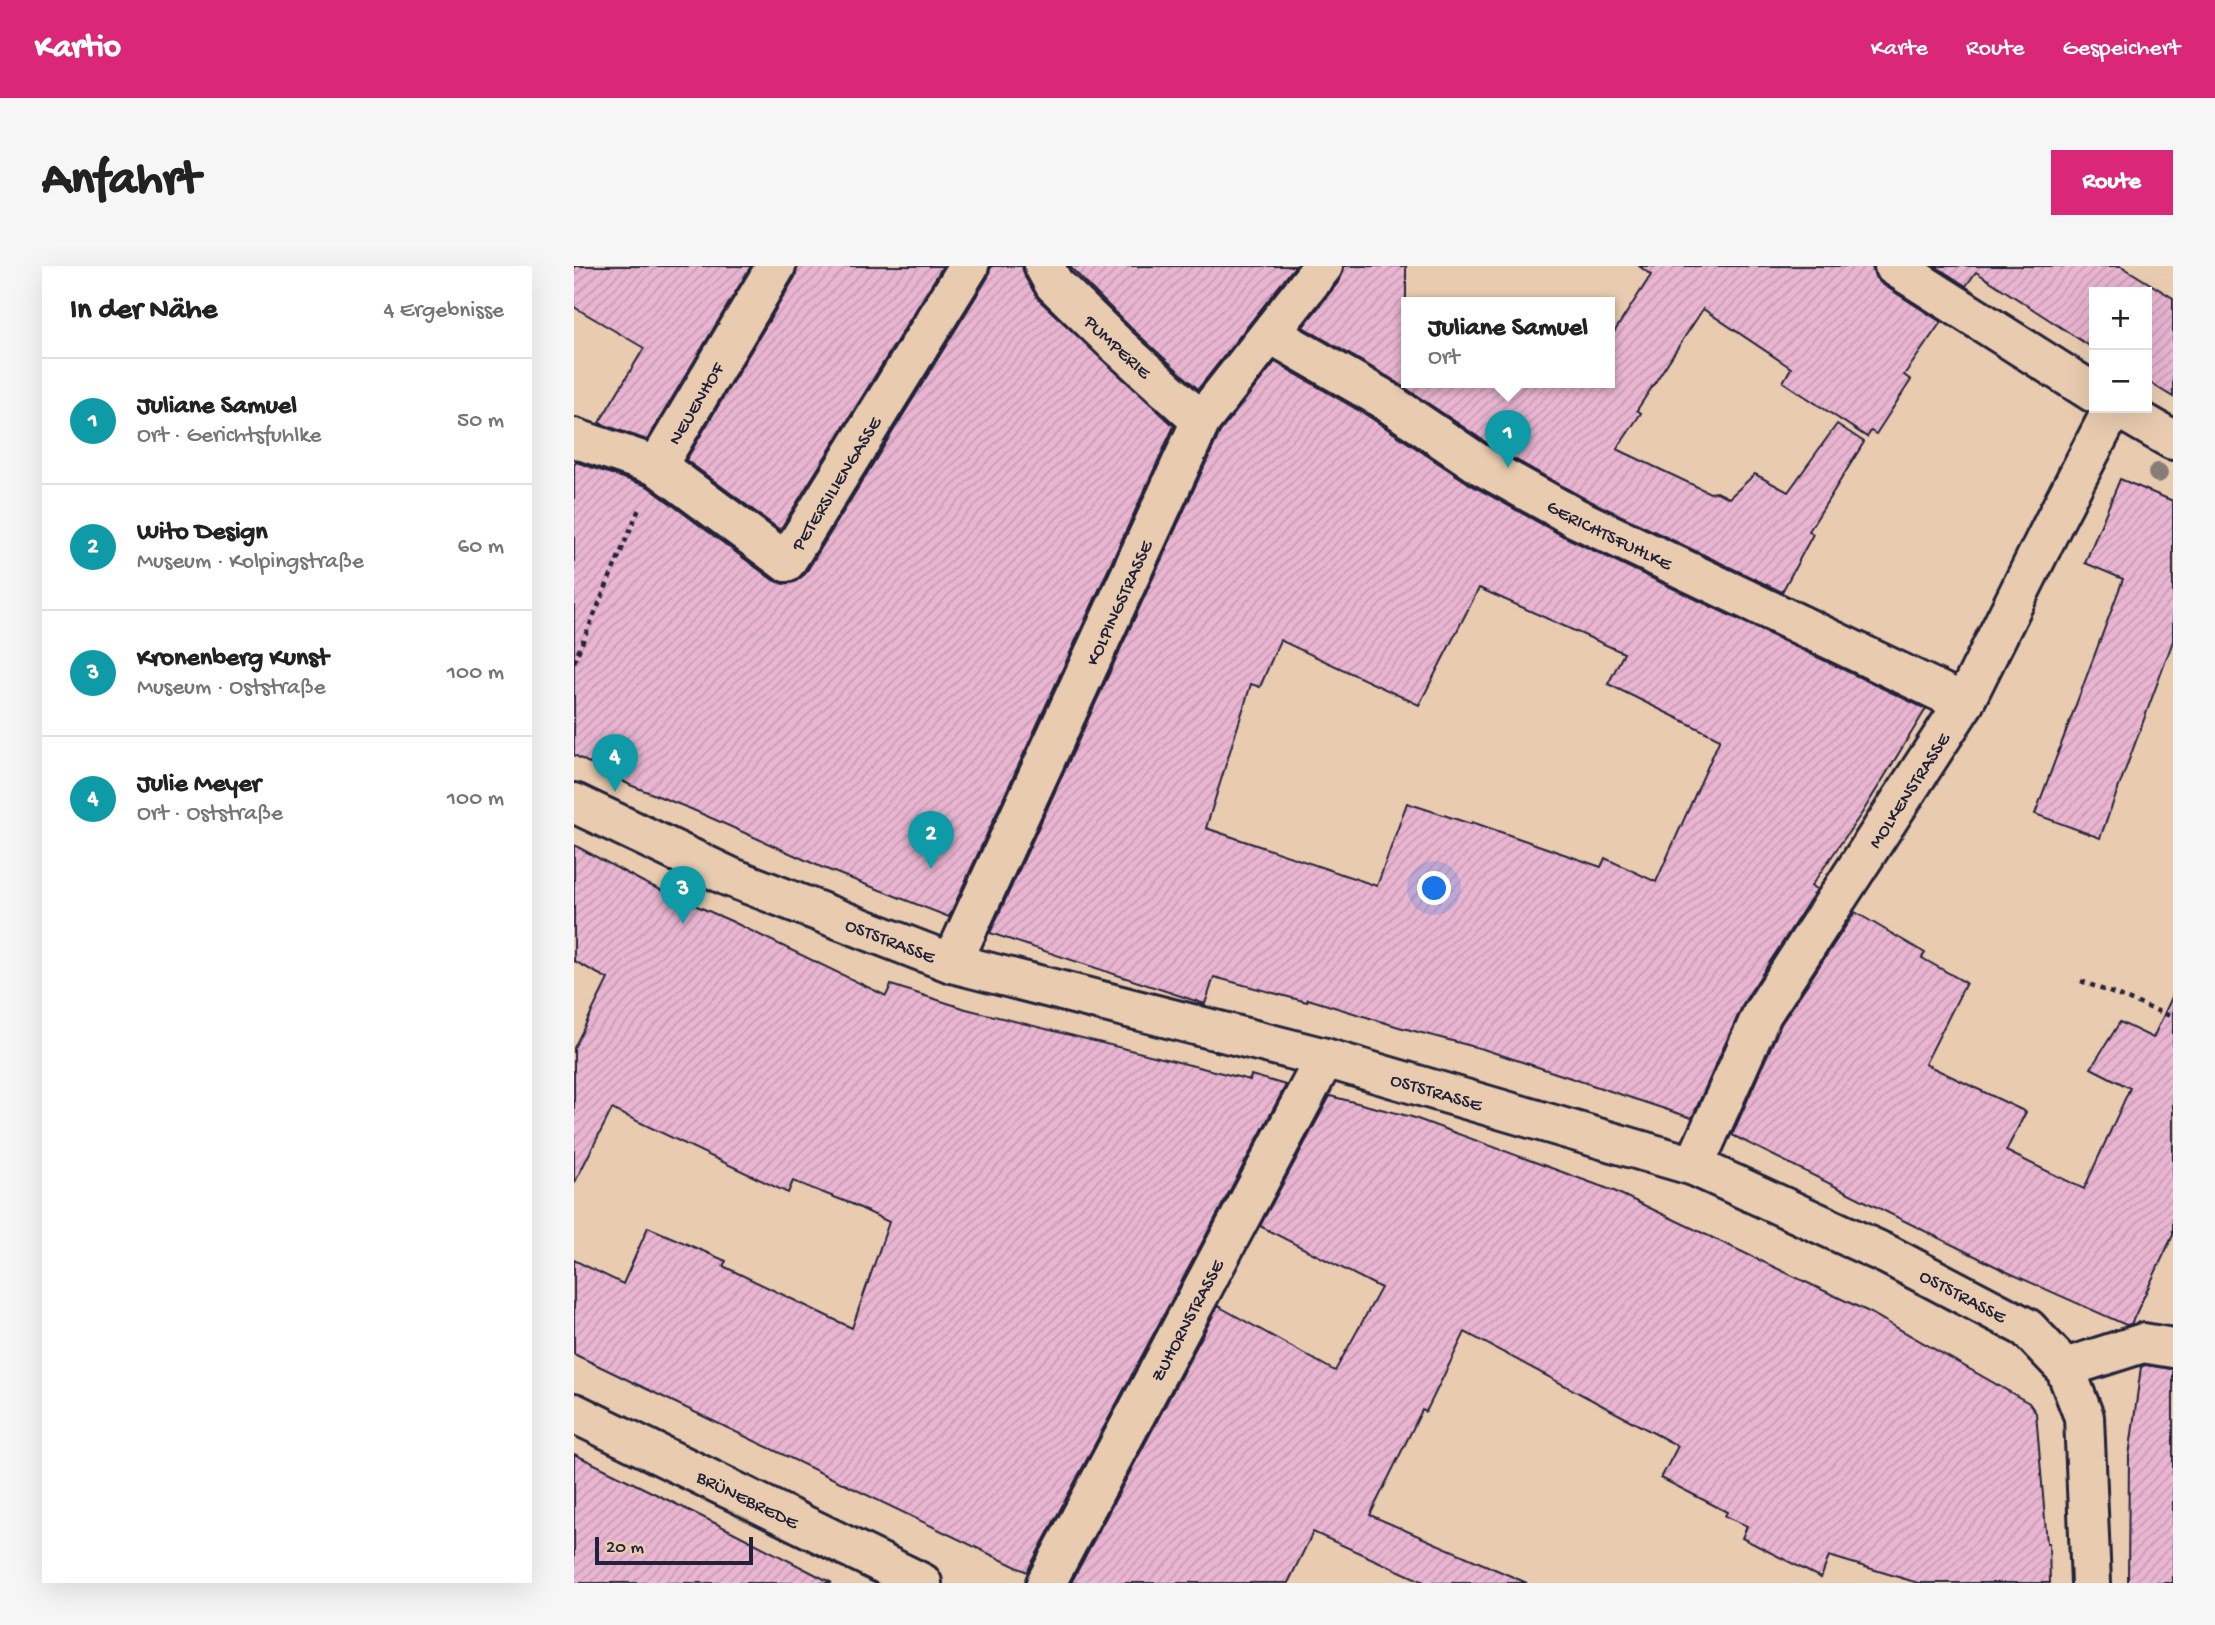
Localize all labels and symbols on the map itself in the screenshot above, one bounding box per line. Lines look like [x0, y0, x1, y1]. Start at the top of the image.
street label: PUMPERIE [1077, 311, 1155, 386]
street label: NEUENHOF [664, 358, 731, 450]
pin: 1 [1485, 410, 1531, 468]
street label: PETERSILIENGASSE [787, 412, 889, 557]
street label: GERICHTSFUHLKE [1542, 496, 1676, 578]
street label: KOLPINGSTRASSE [1082, 536, 1160, 670]
street label: MOLKENSTRASSE [1865, 729, 1957, 854]
pin: 4 [592, 734, 638, 792]
pin: 2 [908, 811, 954, 869]
pin: 3 [660, 866, 706, 924]
your location [1417, 871, 1451, 905]
street label: OSTSTRASSE [841, 915, 939, 971]
street label: OSTSTRASSE [1387, 1070, 1485, 1119]
street label: ZUHORNSTRASSE [1147, 1256, 1231, 1386]
street label: OSTSTRASSE [1915, 1266, 2010, 1330]
street label: BRÜNEBREDE [691, 1466, 803, 1536]
scale bar [595, 1534, 752, 1566]

